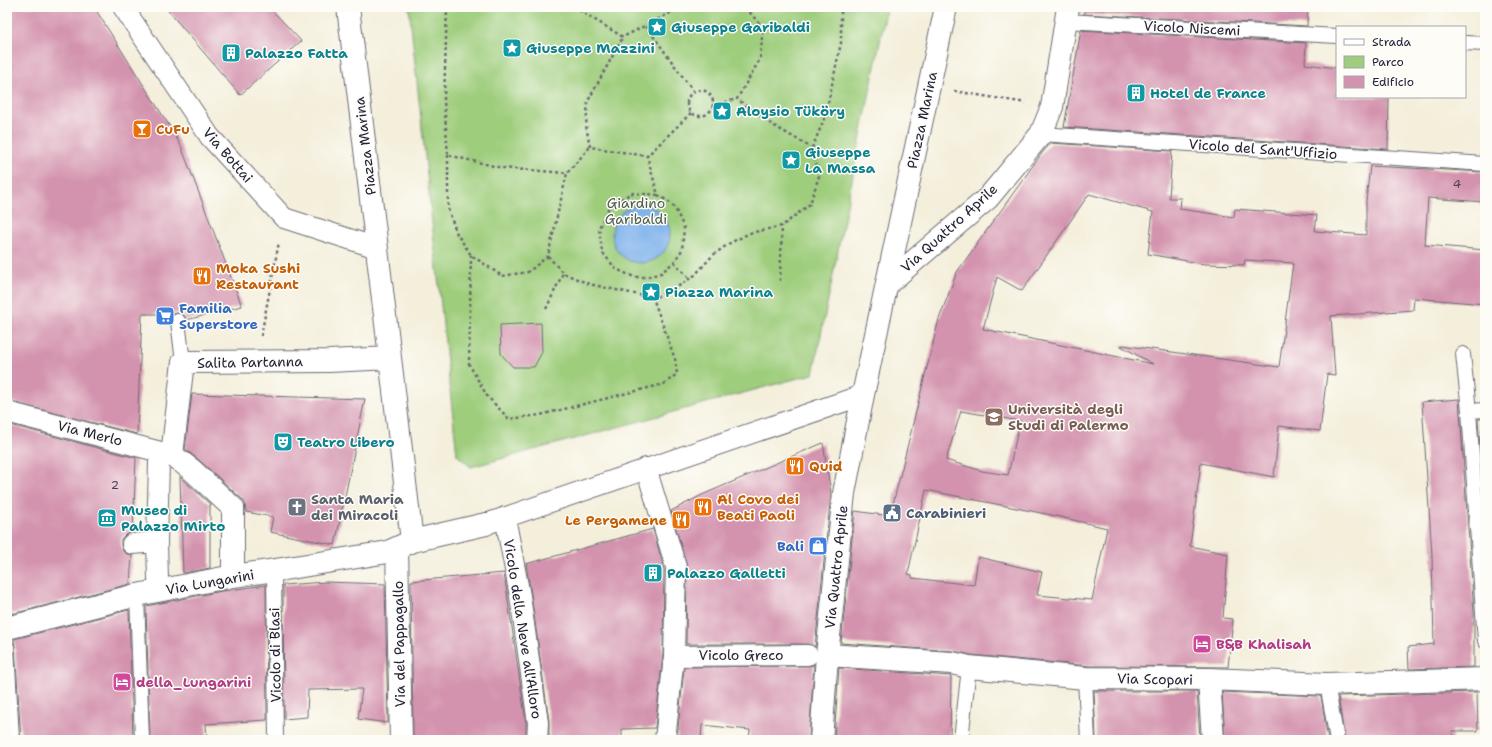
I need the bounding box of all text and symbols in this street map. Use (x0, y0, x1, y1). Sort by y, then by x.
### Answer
place icon: Giuseppe Garibaldi (646, 16, 668, 38)
street label: Vicolo Niscemi (1143, 16, 1241, 40)
place label: Giuseppe Garibaldi (671, 18, 810, 36)
legend (1336, 26, 1466, 98)
text: Strada (1372, 34, 1412, 50)
place icon: Giuseppe Mazzini (501, 37, 523, 59)
place label: Giuseppe Mazzini (526, 39, 655, 57)
building icon: Palazzo Fatta (220, 42, 242, 64)
place label: Palazzo Fatta (245, 44, 348, 62)
text: Parco (1372, 54, 1404, 70)
street label: Piazza Marina (903, 69, 941, 170)
text: Edificio (1372, 74, 1414, 90)
building icon: Hotel de France (1125, 82, 1147, 104)
place label: Hotel de France (1150, 84, 1266, 102)
street label: Piazza Marina (350, 95, 380, 196)
place icon: Aloysio Tüköry (711, 100, 733, 122)
place label: Aloysio Tüköry (736, 102, 845, 120)
bar icon: CuFu (131, 118, 153, 140)
place label: CuFu (156, 120, 190, 138)
street label: Via Bottai (199, 124, 257, 186)
street label: Vicolo del Sant'Uffizio (1188, 135, 1338, 163)
place label: Giuseppe La Massa (805, 143, 876, 177)
place icon: Giuseppe La Massa (780, 149, 802, 171)
house number: 4 (1453, 176, 1461, 192)
street label: Via Quattro Aprile (897, 180, 1001, 276)
park label: Giardino Garibaldi (605, 194, 667, 228)
place label: Moka Sushi Restaurant (216, 259, 300, 293)
restaurant icon: Moka Sushi Restaurant (191, 265, 213, 287)
place icon: Piazza Marina (640, 281, 662, 303)
place label: Piazza Marina (665, 283, 773, 301)
place label: Familia Superstore (179, 299, 258, 333)
supermarket icon: Familia Superstore (154, 305, 176, 327)
street label: Salita Partanna (197, 352, 303, 372)
place label: Università degli Studi di Palermo (1008, 400, 1129, 434)
school or university icon: Università degli Studi di Palermo (983, 406, 1005, 428)
street label: Via Merlo (56, 416, 124, 450)
theatre icon: Teatro Libero (272, 431, 294, 453)
place label: Teatro Libero (297, 433, 395, 451)
restaurant icon: Quid (784, 455, 806, 477)
place label: Quid (809, 457, 843, 475)
house number: 2 (111, 477, 119, 493)
place label: Santa Maria dei Miracoli (311, 490, 404, 524)
place label: Al Covo dei Beati Paoli (717, 490, 799, 524)
church icon: Santa Maria dei Miracoli (286, 496, 308, 518)
restaurant icon: Al Covo dei Beati Paoli (692, 496, 714, 518)
place label: Museo di Palazzo Mirto (121, 501, 225, 535)
public building icon: Carabinieri (881, 502, 903, 524)
street label: Via Quattro Aprile (821, 504, 851, 630)
place label: Carabinieri (906, 504, 986, 522)
museum icon: Museo di Palazzo Mirto (96, 507, 118, 529)
restaurant icon: Le Pergamene (670, 509, 692, 531)
place label: Le Pergamene (565, 511, 667, 529)
shop icon: Bali (807, 535, 829, 557)
place label: Bali (777, 537, 804, 555)
street label: Vicolo della Neve all'Alloro (500, 538, 546, 720)
building icon: Palazzo Galletti (642, 562, 664, 584)
place label: Palazzo Galletti (667, 564, 786, 582)
street label: Via Lungarini (164, 565, 256, 599)
street label: Via del Pappagallo (389, 581, 409, 707)
street label: Vicolo di Blasi (265, 607, 285, 703)
hotel icon: B&B Khalisah (1191, 633, 1213, 655)
place label: B&B Khalisah (1216, 635, 1311, 653)
street label: Vicolo Greco (698, 646, 784, 664)
street label: Via Scopari (1117, 669, 1193, 689)
hotel icon: della_Lungarini (111, 671, 133, 693)
place label: della_Lungarini (136, 673, 251, 691)

